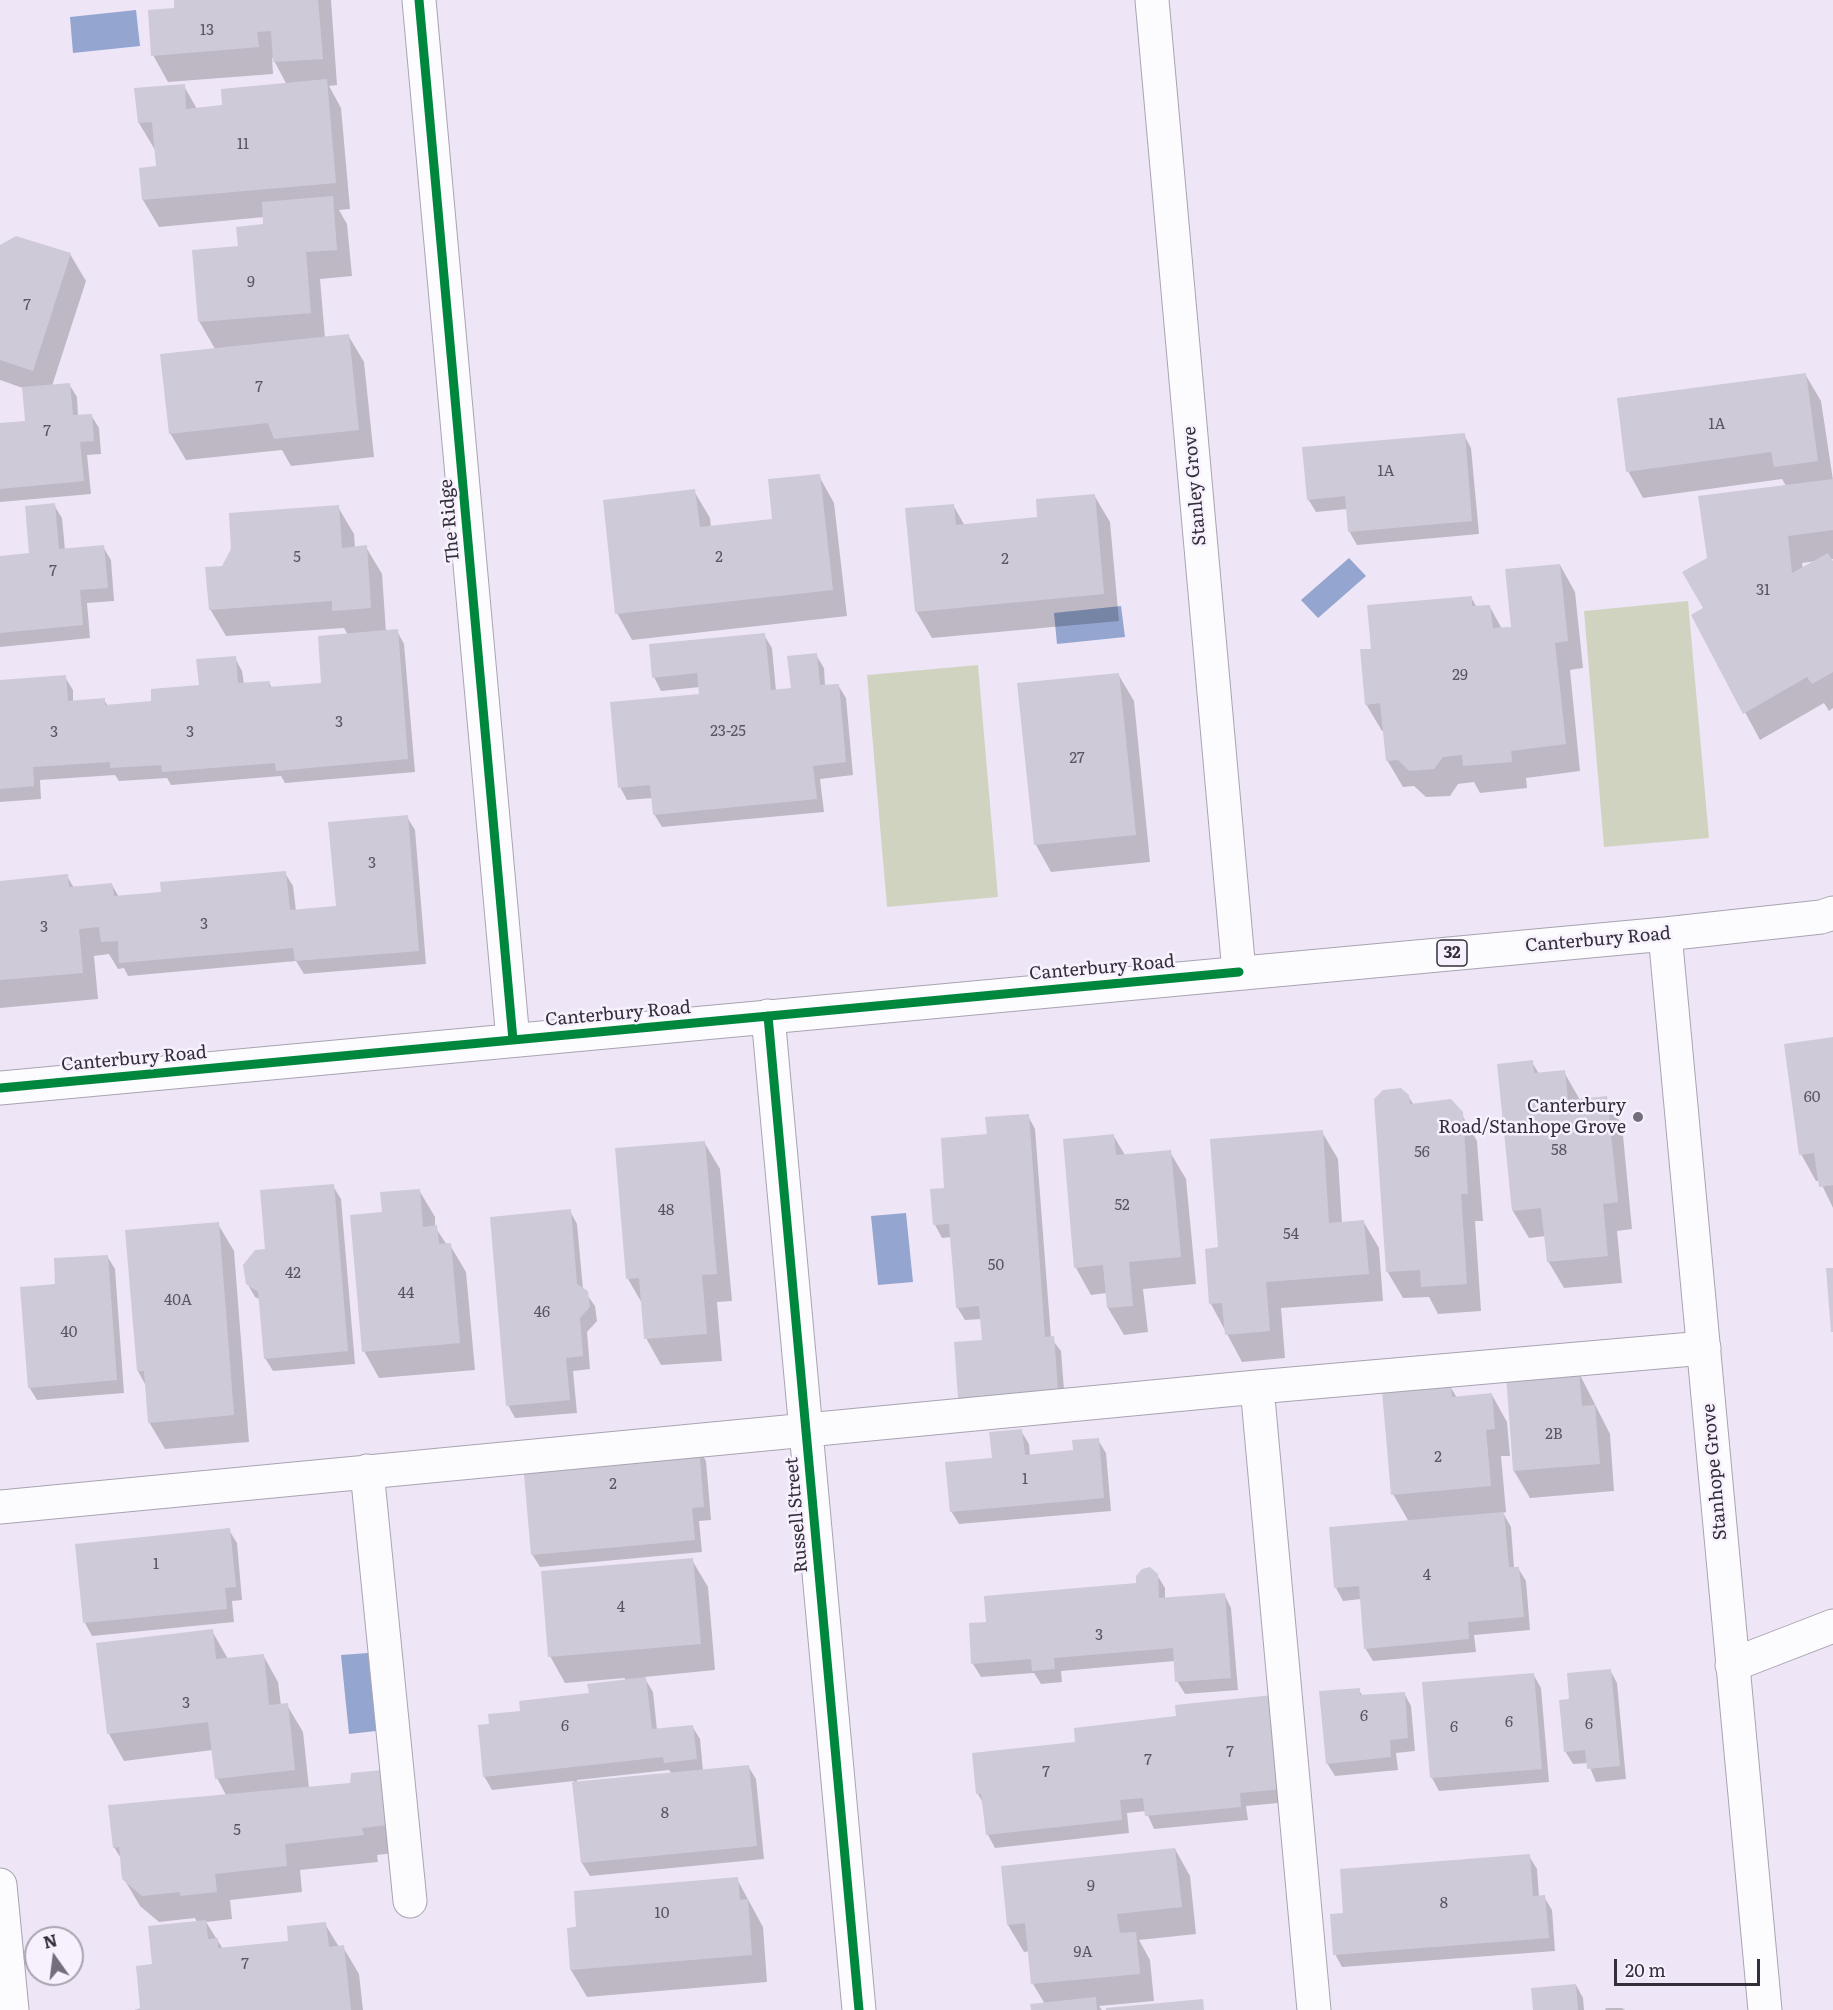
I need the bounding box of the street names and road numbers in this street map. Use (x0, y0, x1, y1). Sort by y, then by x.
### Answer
street label: Stanley Grove (1179, 425, 1211, 547)
street label: The Ridge (436, 478, 464, 564)
street label: Canterbury Road (1524, 923, 1672, 957)
road number: 32 (1437, 940, 1467, 966)
street label: Canterbury Road (1028, 951, 1176, 985)
street label: Canterbury Road (544, 997, 692, 1031)
street label: Canterbury Road (60, 1042, 208, 1076)
street label: Stanhope Grove (1698, 1403, 1732, 1541)
street label: Russell Street (781, 1456, 813, 1574)

